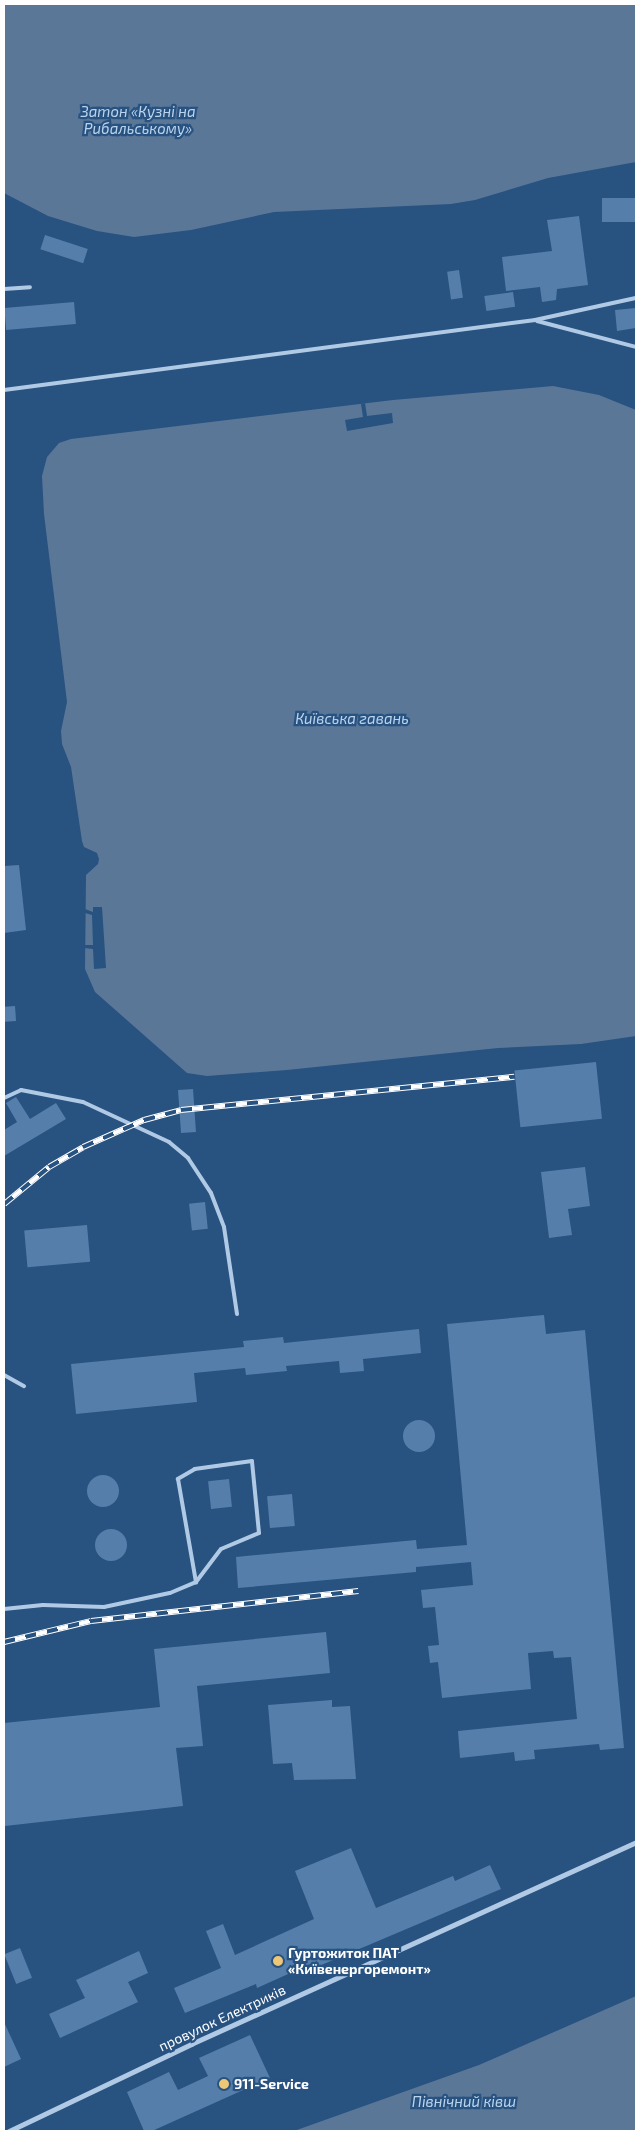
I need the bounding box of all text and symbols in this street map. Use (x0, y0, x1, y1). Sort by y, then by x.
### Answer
water label: Затон «Кузні на Рибальському» (80, 102, 196, 137)
water label: Київська гавань (295, 710, 409, 728)
place label: Гуртожиток ПАТ «Київенергоремонт» (288, 1945, 431, 1978)
marker: Гуртожиток ПАТ «Київенергоремонт» (272, 1955, 284, 1967)
street label: провулок Електриків (156, 1981, 288, 2055)
place label: 911-Service (234, 2076, 309, 2092)
marker: 911-Service (218, 2078, 230, 2090)
water label: Північний ківш (412, 2093, 516, 2111)

